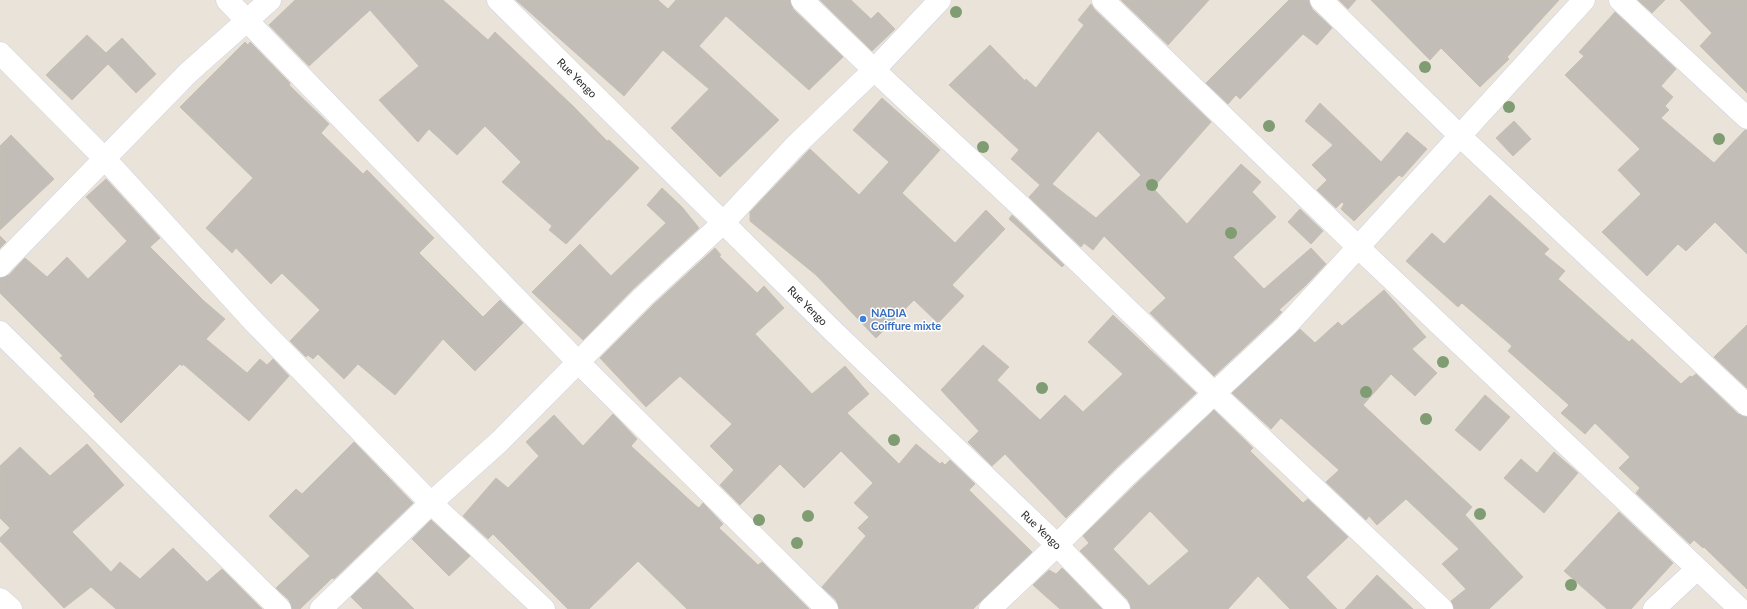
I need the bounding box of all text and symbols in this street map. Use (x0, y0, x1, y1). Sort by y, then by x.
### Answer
street label: Rue Yengo (555, 55, 600, 100)
street label: Rue Yengo (785, 283, 830, 328)
place label: NADIA Coiffure mixte (871, 306, 941, 332)
marker: NADIA Coiffure mixte (858, 314, 868, 324)
street label: Rue Yengo (1019, 507, 1064, 552)

